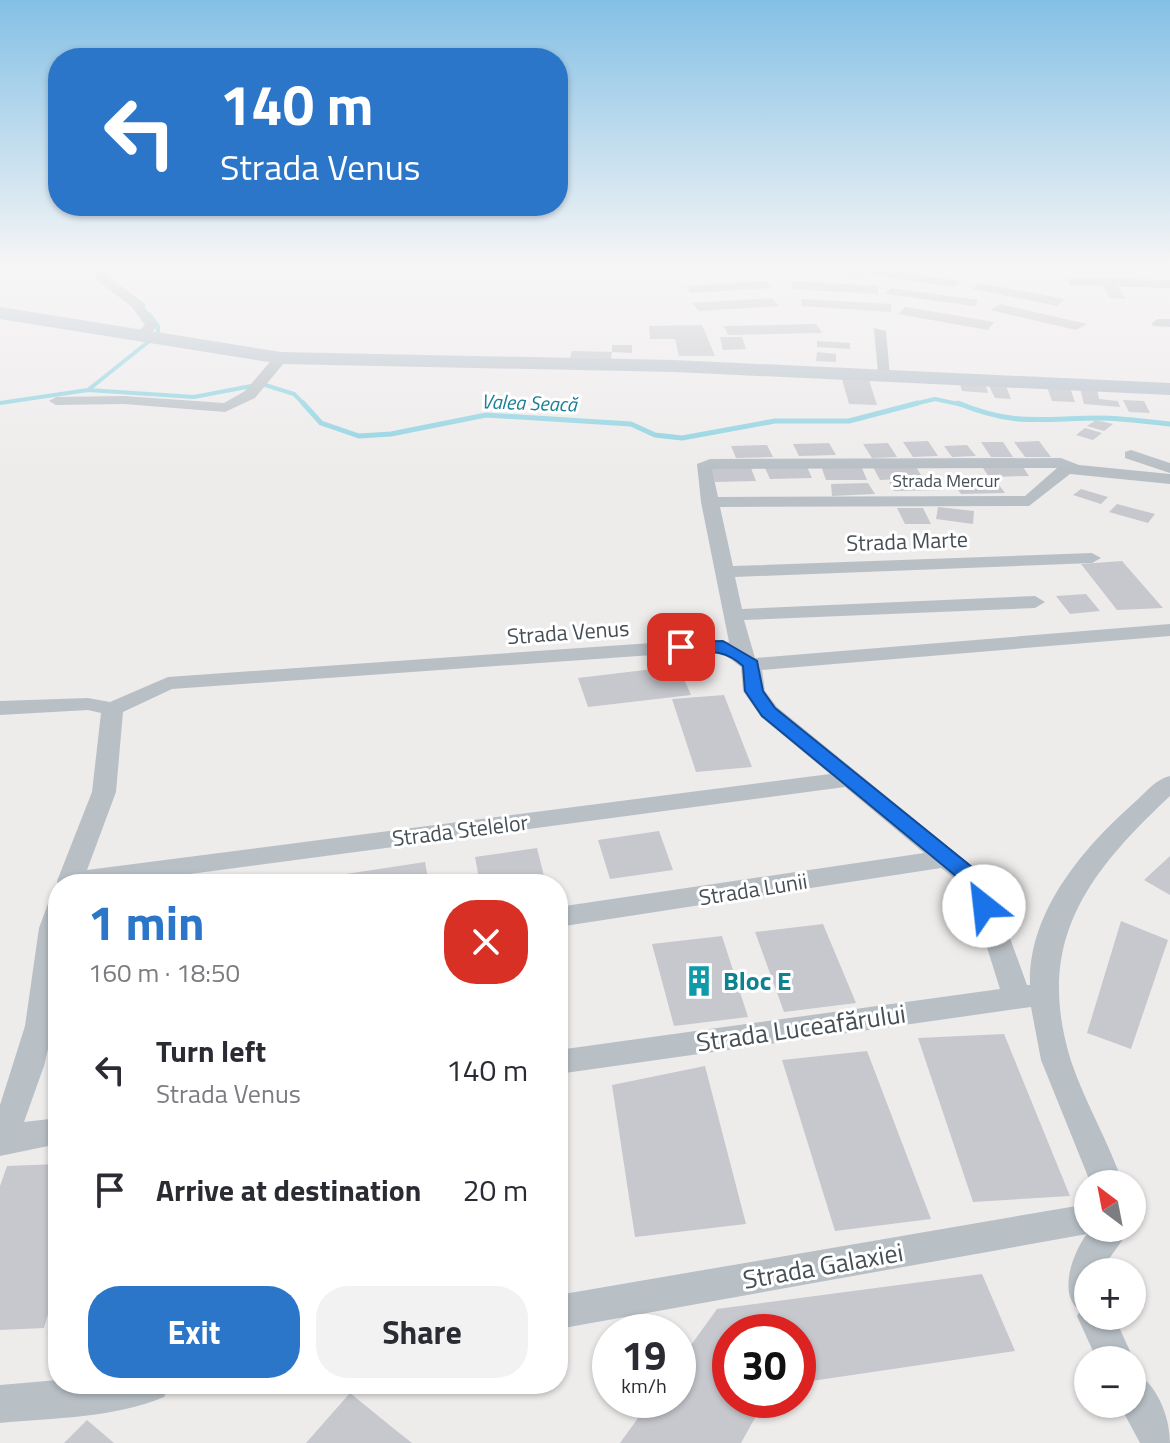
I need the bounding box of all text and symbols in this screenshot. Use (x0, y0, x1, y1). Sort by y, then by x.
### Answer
text: 140 m (220, 62, 373, 147)
icon: left (88, 80, 192, 184)
text: Strada Venus (220, 139, 420, 194)
water label: Valea Seacă (481, 385, 579, 420)
street label: Strada Mercur (892, 467, 1000, 494)
street label: Strada Marte (846, 522, 968, 560)
street label: Strada Venus (506, 611, 630, 653)
pin (647, 613, 715, 681)
icon: arrive (659, 625, 703, 669)
street label: Strada Stelelor (390, 805, 530, 855)
street label: Strada Lunii (696, 864, 810, 914)
position arrow (942, 864, 1026, 948)
text: 1 min (88, 886, 205, 959)
button: close (444, 900, 528, 984)
text: 160 m · 18:50 (88, 953, 240, 992)
place label: Bloc E (723, 961, 791, 1000)
building icon: Bloc E (682, 964, 716, 998)
street label: Strada Luceafărului (694, 994, 908, 1061)
text: Turn left (156, 1028, 266, 1074)
text: 140 m (446, 1047, 528, 1093)
icon: left (88, 1048, 132, 1092)
text: Strada Venus (156, 1074, 301, 1113)
text: Arrive at destination (156, 1167, 421, 1213)
text: 20 m (463, 1167, 528, 1213)
icon: arrive (88, 1168, 132, 1212)
north arrow (1074, 1170, 1146, 1242)
map controls (1074, 1170, 1146, 1418)
street label: Strada Galaxiei (740, 1232, 906, 1299)
button: + (1074, 1258, 1146, 1330)
button: Exit (88, 1286, 300, 1378)
button: Share (316, 1286, 528, 1378)
speed limit sign: 30 (712, 1314, 816, 1418)
text: 19 (622, 1325, 666, 1386)
button: − (1074, 1346, 1146, 1418)
text: km/h (621, 1370, 667, 1401)

